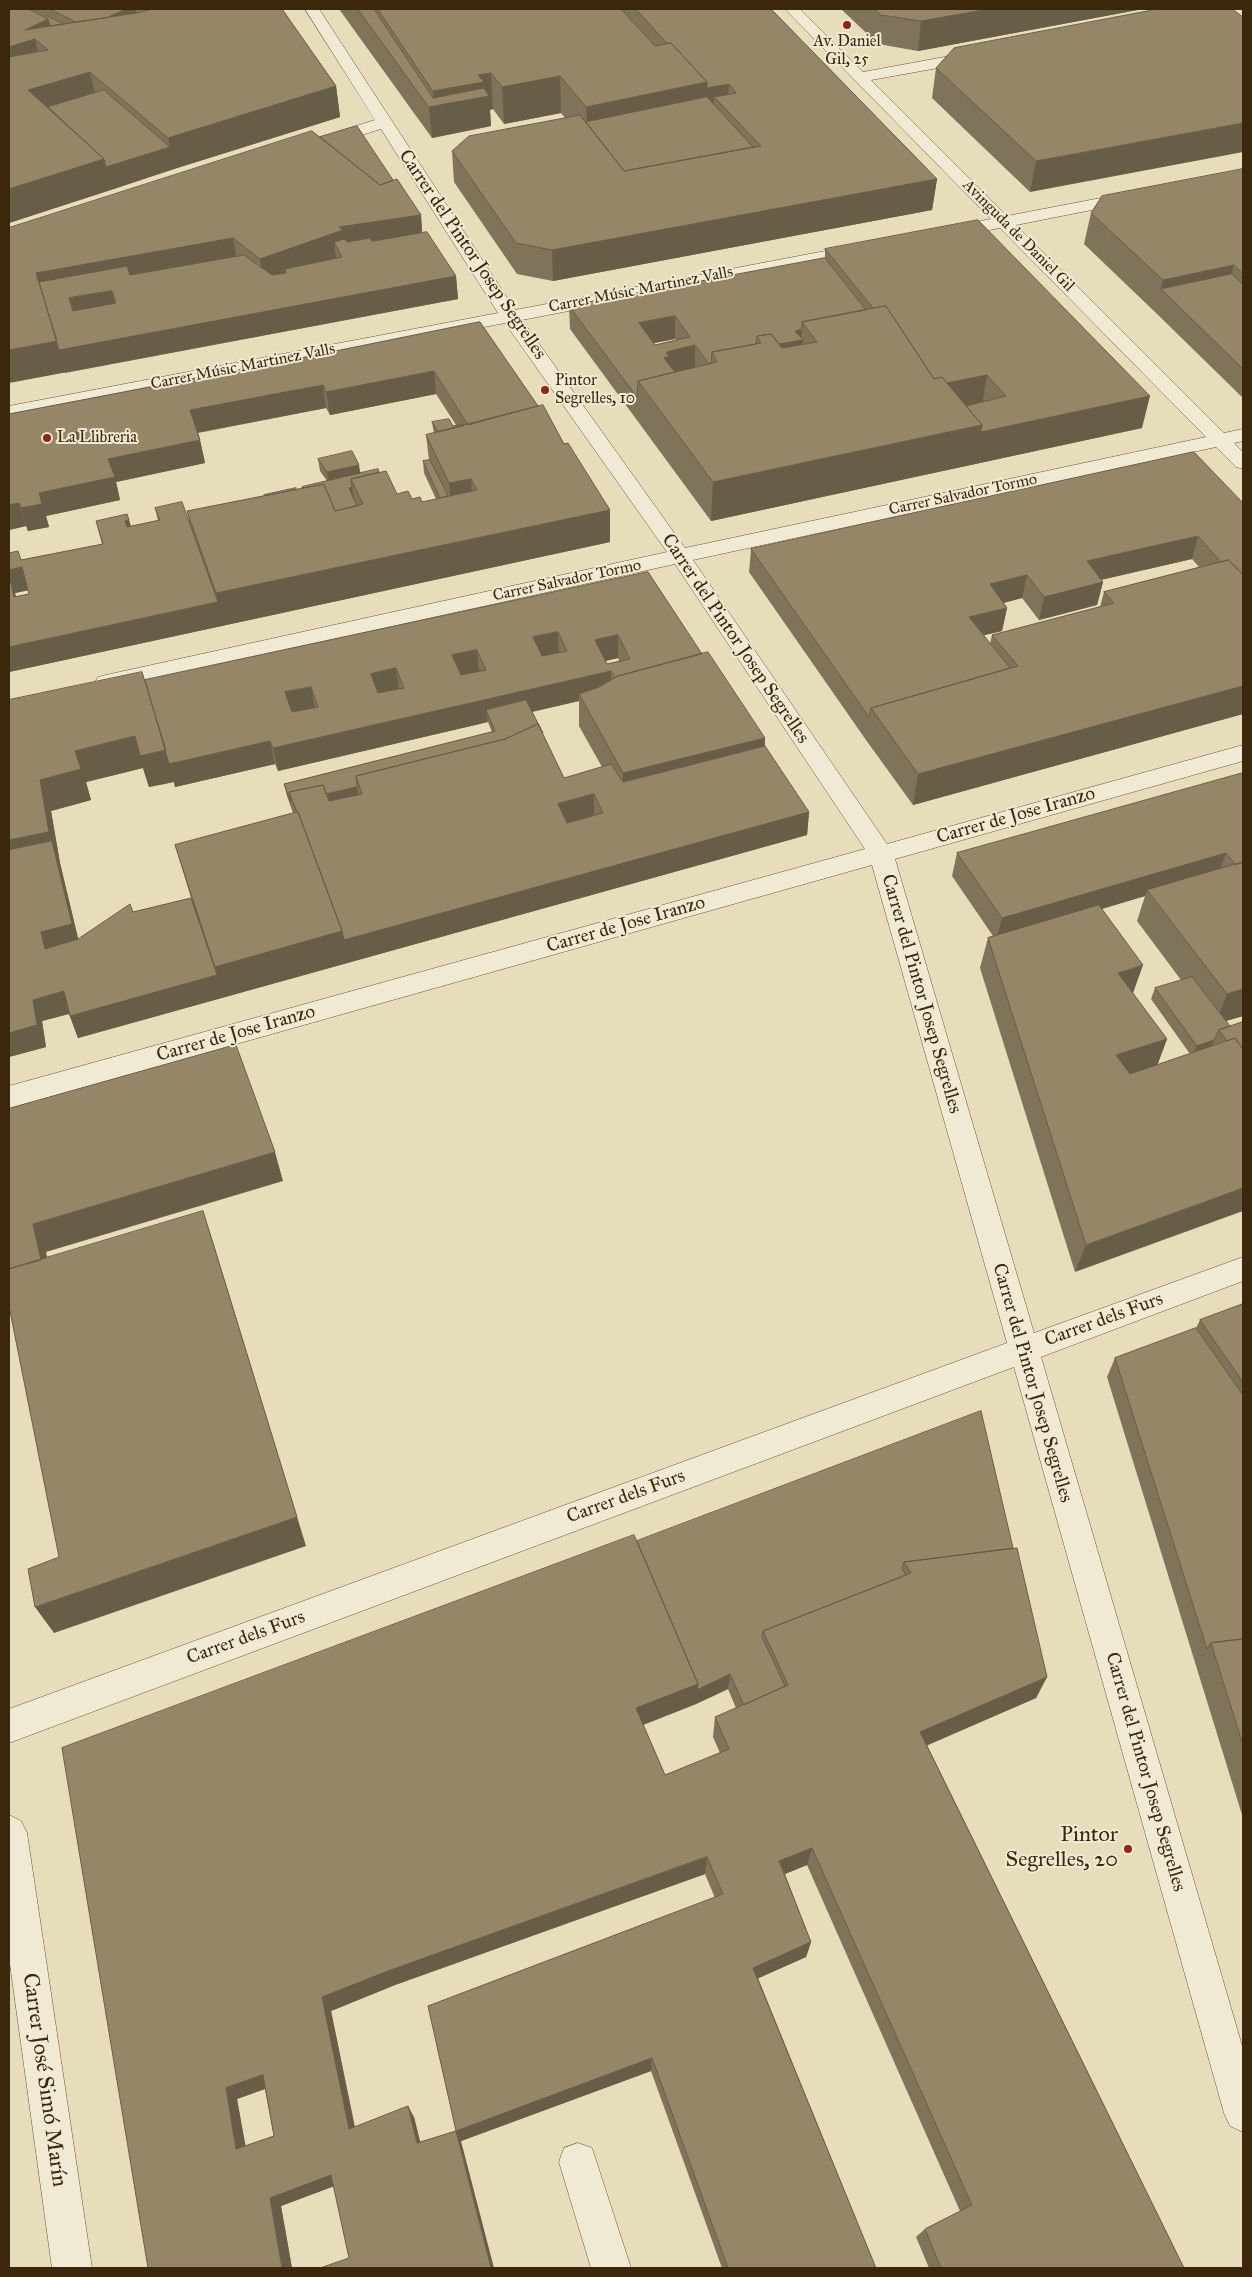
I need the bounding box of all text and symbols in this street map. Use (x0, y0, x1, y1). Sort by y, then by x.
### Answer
marker: Av. Daniel Gil, 25 (841, 19, 853, 31)
place label: Av. Daniel Gil, 25 (813, 32, 881, 70)
street label: Carrer del Pintor Josep Segrelles (393, 146, 551, 364)
street label: Avinguda de Daniel Gil (958, 176, 1078, 296)
street label: Carrer Músic Martinez Valls (547, 263, 735, 317)
street label: Carrer Músic Martinez Valls (149, 340, 337, 394)
place label: Pintor Segrelles, 10 (555, 371, 635, 409)
marker: Pintor Segrelles, 10 (539, 384, 551, 396)
place label: La Llibreria (57, 428, 137, 448)
marker: La Llibreria (41, 432, 53, 444)
street label: Carrer Salvador Tormo (887, 470, 1039, 520)
street label: Carrer del Pintor Josep Segrelles (656, 530, 814, 748)
street label: Carrer Salvador Tormo (491, 556, 643, 606)
street label: Carrer de Jose Iranzo (934, 782, 1098, 850)
street label: Carrer del Pintor Josep Segrelles (876, 872, 966, 1116)
street label: Carrer de Jose Iranzo (544, 891, 708, 959)
street label: Carrer de Jose Iranzo (154, 1000, 318, 1068)
street label: Carrer del Pintor Josep Segrelles (987, 1261, 1077, 1505)
street label: Carrer dels Furs (1042, 1288, 1166, 1352)
street label: Carrer dels Furs (564, 1465, 688, 1529)
street label: Carrer dels Furs (184, 1606, 308, 1670)
street label: Carrer del Pintor Josep Segrelles (1100, 1650, 1190, 1894)
place label: Pintor Segrelles, 20 (1006, 1823, 1118, 1874)
marker: Pintor Segrelles, 20 (1122, 1843, 1134, 1855)
street label: Carrer José Simó Marín (16, 1971, 72, 2189)

